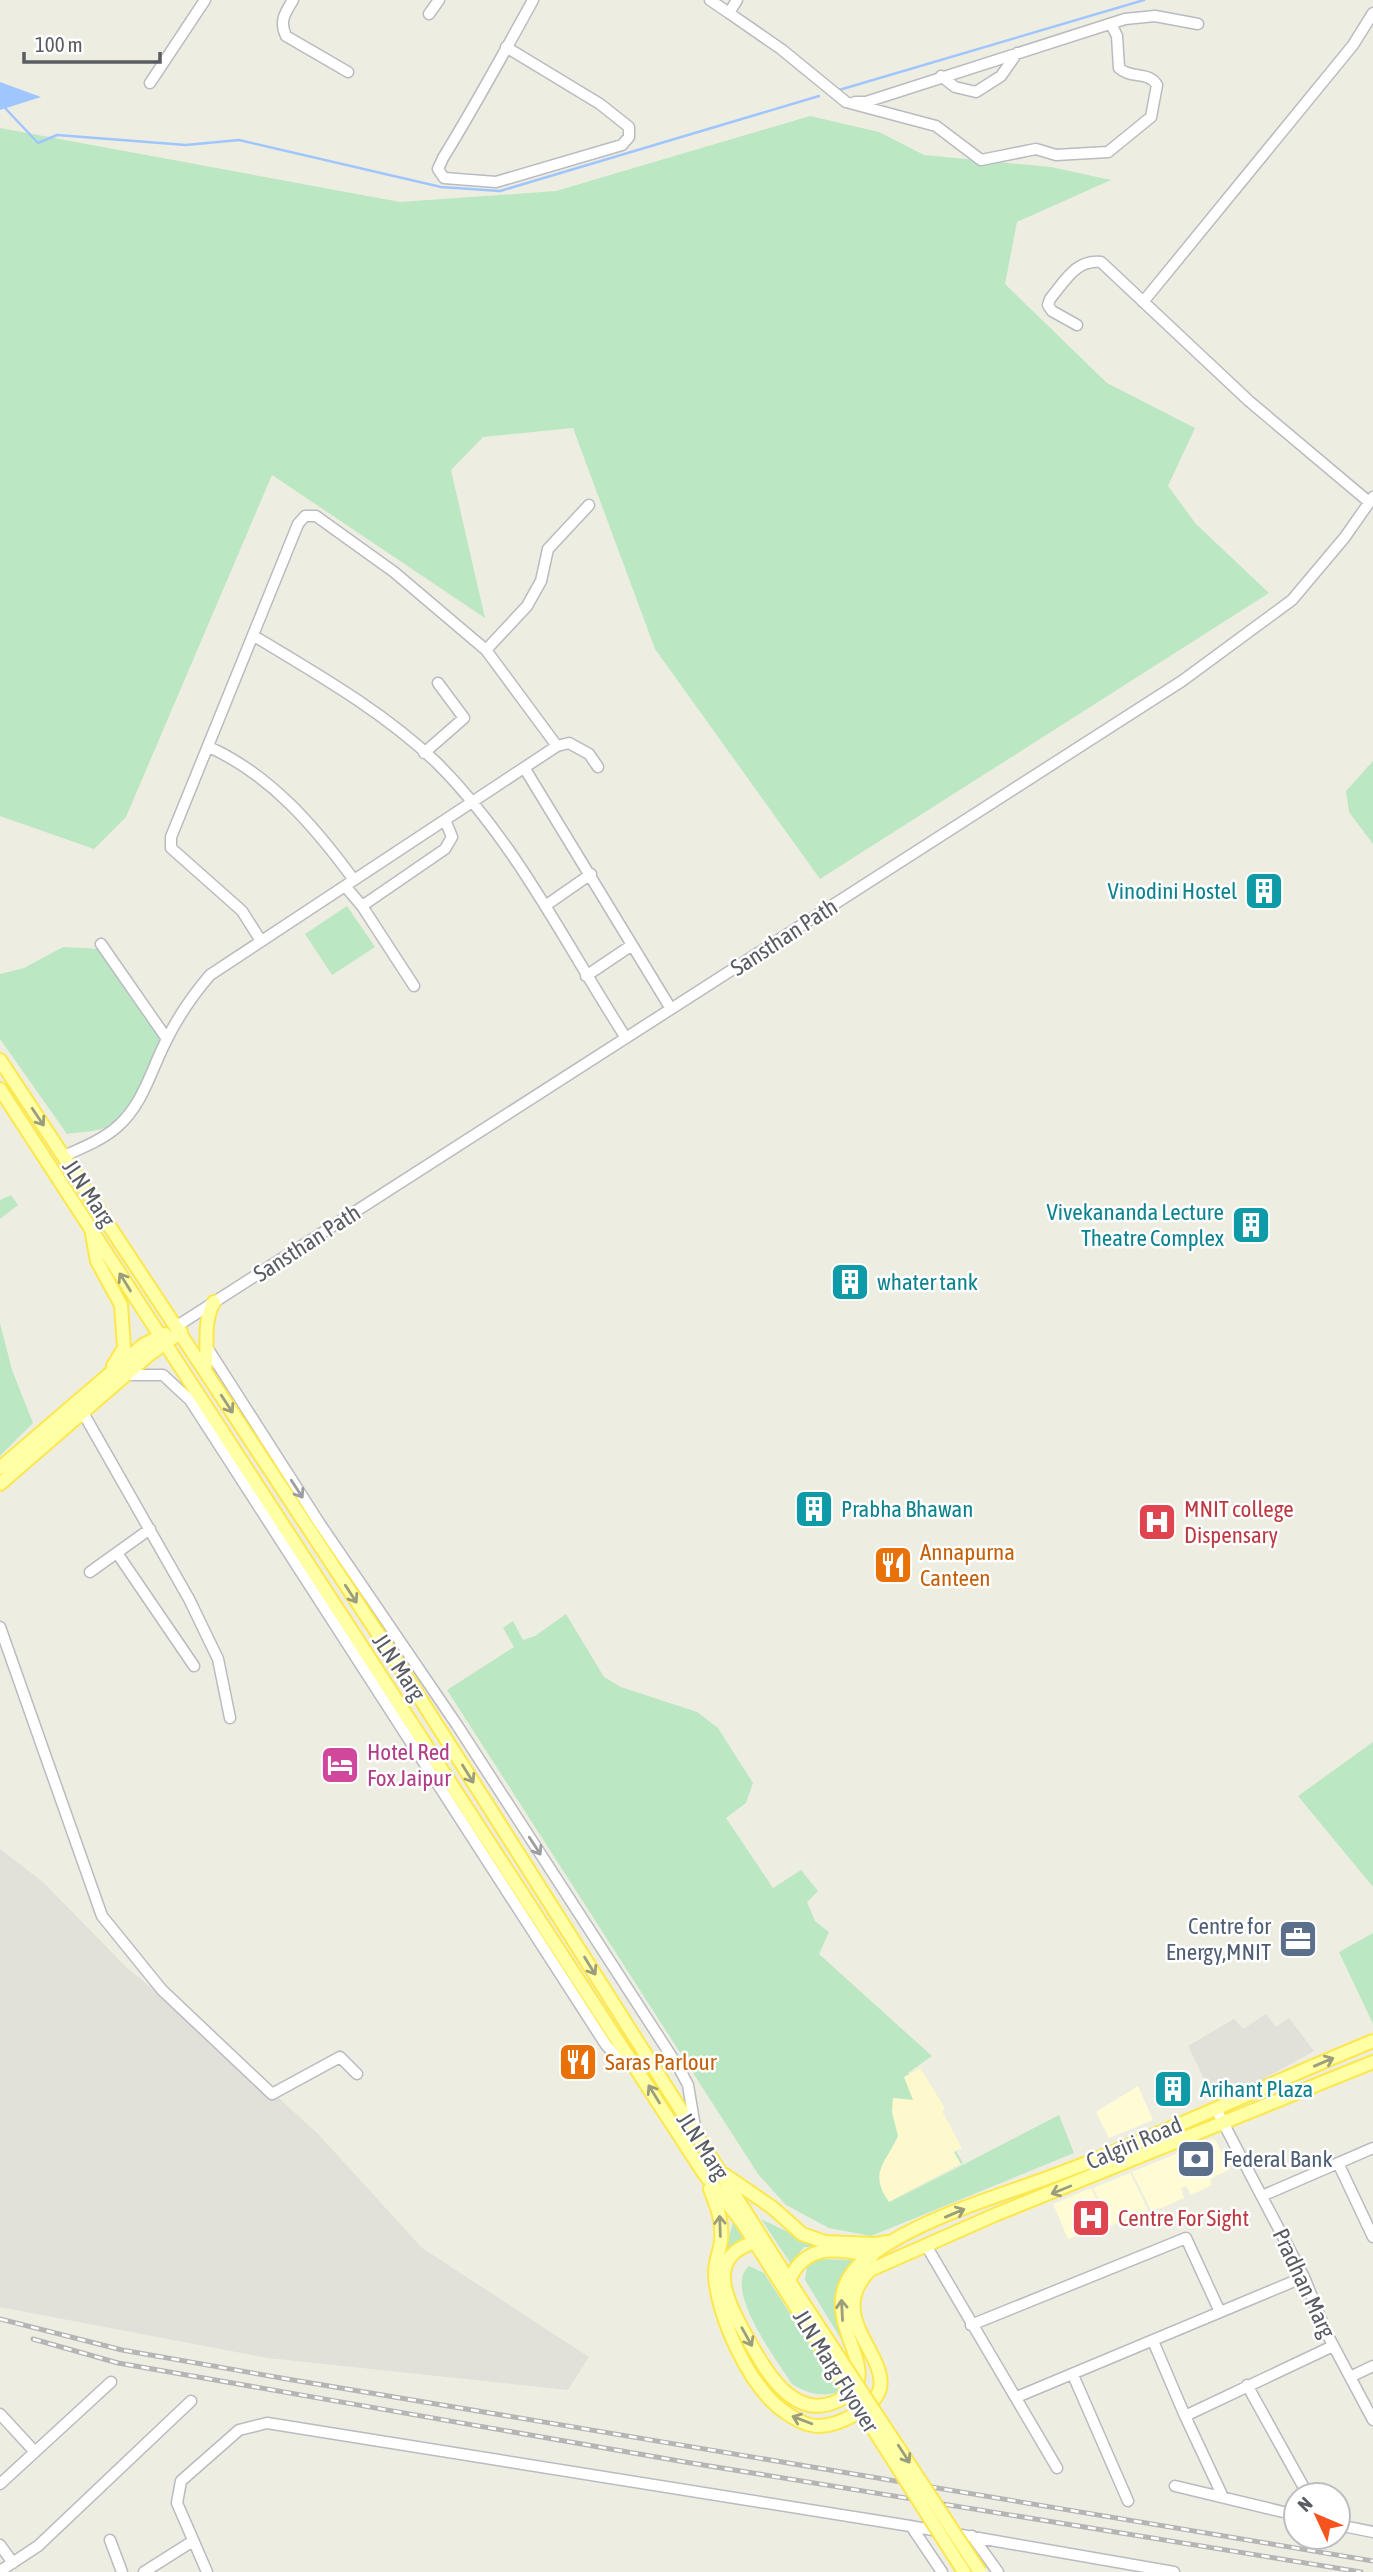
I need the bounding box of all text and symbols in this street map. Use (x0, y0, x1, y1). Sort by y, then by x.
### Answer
scale bar (24, 21, 161, 65)
text: 100 m (35, 32, 83, 56)
building icon: Vinodini Hostel (1243, 870, 1285, 912)
place label: Vinodini Hostel (1107, 878, 1237, 904)
street label: Sansthan Path (726, 893, 842, 981)
one-way arrow (31, 1107, 45, 1126)
street label: JLN Marg (57, 1155, 121, 1231)
street label: Sansthan Path (249, 1199, 365, 1287)
place label: Vivekananda Lecture Theatre Complex (1046, 1199, 1224, 1251)
building icon: Vivekananda Lecture Theatre Complex (1230, 1204, 1272, 1246)
building icon: whater tank (829, 1261, 871, 1303)
place label: whater tank (877, 1269, 978, 1295)
one-way arrow (118, 1273, 132, 1293)
one-way arrow (221, 1393, 235, 1413)
one-way arrow (290, 1479, 305, 1498)
building icon: Prabha Bhawan (793, 1488, 835, 1530)
place label: Prabha Bhawan (841, 1496, 973, 1522)
place label: MNIT college Dispensary (1184, 1496, 1294, 1548)
hospital icon: MNIT college Dispensary (1136, 1501, 1178, 1543)
place label: Annapurna Canteen (920, 1539, 1015, 1591)
restaurant icon: Annapurna Canteen (872, 1544, 914, 1586)
one-way arrow (345, 1584, 359, 1604)
street label: JLN Marg (367, 1629, 431, 1705)
place label: Hotel Red Fox Jaipur (367, 1739, 452, 1791)
hotel icon: Hotel Red Fox Jaipur (319, 1744, 361, 1786)
one-way arrow (461, 1764, 476, 1783)
one-way arrow (528, 1836, 543, 1855)
place label: Centre for Energy,MNIT (1166, 1913, 1272, 1965)
office icon: Centre for Energy,MNIT (1277, 1918, 1319, 1960)
one-way arrow (583, 1956, 598, 1975)
restaurant icon: Saras Parlour (557, 2041, 599, 2083)
place label: Saras Parlour (605, 2049, 718, 2075)
one-way arrow (1313, 2055, 1334, 2068)
building icon: Arihant Plaza (1152, 2068, 1194, 2110)
place label: Arihant Plaza (1200, 2076, 1313, 2102)
one-way arrow (646, 2085, 661, 2104)
street label: JLN Marg (672, 2107, 734, 2185)
street label: Calgiri Road (1082, 2111, 1186, 2175)
bank icon: Federal Bank (1175, 2138, 1217, 2180)
place label: Federal Bank (1223, 2146, 1333, 2172)
one-way arrow (1050, 2184, 1072, 2197)
hospital icon: Centre For Sight (1070, 2197, 1112, 2239)
place label: Centre For Sight (1118, 2205, 1249, 2231)
one-way arrow (944, 2206, 965, 2219)
one-way arrow (714, 2214, 727, 2237)
street label: Pradhan Marg (1267, 2224, 1341, 2342)
one-way arrow (835, 2298, 848, 2321)
street label: JLN Marg Flyover (788, 2305, 885, 2438)
one-way arrow (741, 2327, 755, 2347)
one-way arrow (792, 2413, 813, 2426)
one-way arrow (896, 2444, 911, 2463)
north arrow (1282, 2481, 1352, 2551)
text: N (1293, 2493, 1317, 2516)

